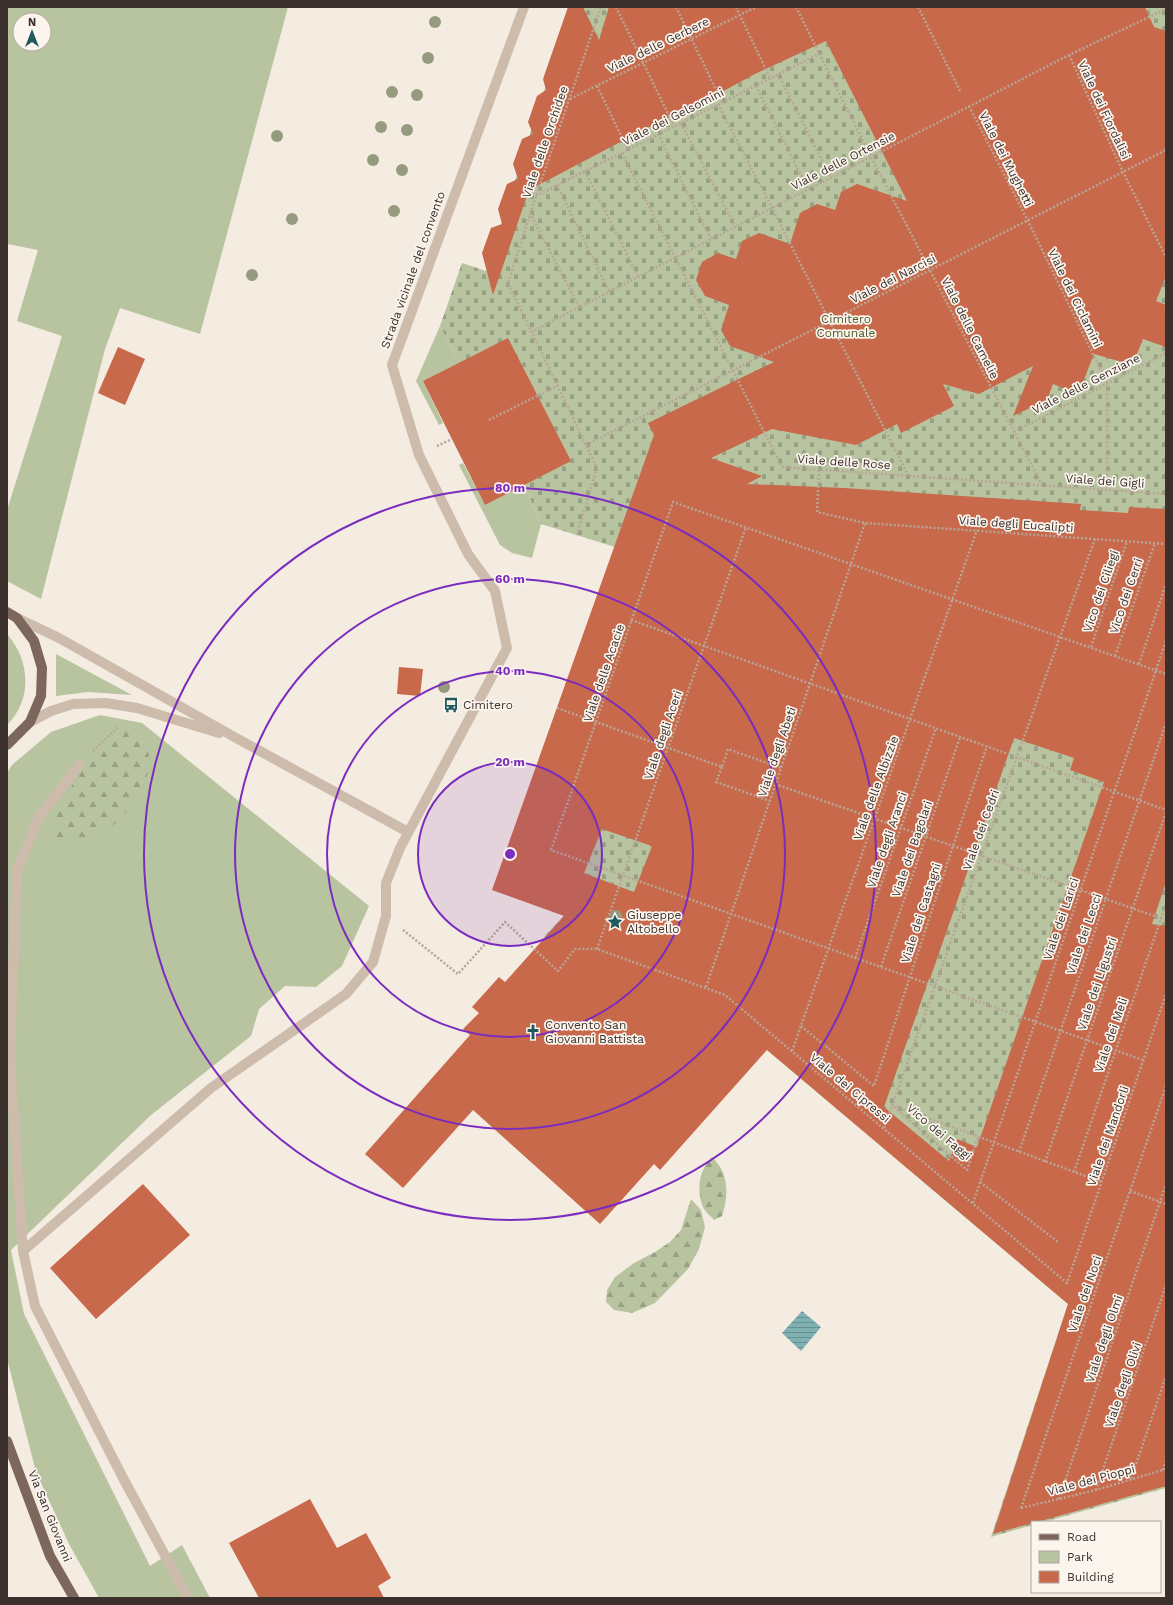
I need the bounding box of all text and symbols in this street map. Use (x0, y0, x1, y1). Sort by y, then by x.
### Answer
north arrow (12, 12, 52, 52)
street label: Viale delle Gerbere (605, 14, 711, 76)
text: N (28, 16, 36, 29)
street label: Viale dei Fiordalisi (1075, 58, 1133, 162)
street label: Viale delle Orchidee (519, 84, 571, 200)
street label: Viale dei Gelsomini (620, 85, 726, 149)
street label: Viale dei Mughetti (976, 109, 1036, 209)
street label: Viale delle Ortensie (789, 129, 897, 193)
street label: Strada vicinale del convento (378, 190, 448, 350)
street label: Viale dei Ciclamini (1045, 246, 1105, 350)
street label: Viale dei Narcisi (848, 251, 938, 307)
street label: Viale delle Camelie (938, 275, 1002, 381)
park label: Cimitero Comunale (816, 312, 876, 340)
street label: Viale delle Genziane (1030, 351, 1142, 417)
street label: Viale delle Rose (797, 452, 891, 472)
street label: Viale dei Gigli (1065, 471, 1145, 491)
text: 80 m (495, 481, 525, 495)
street label: Viale degli Eucalipti (958, 513, 1074, 535)
street label: Vico dei Ciliegi (1080, 548, 1122, 634)
street label: Vico dei Cerri (1107, 556, 1145, 636)
text: 60 m (495, 572, 525, 586)
street label: Viale delle Acacie (581, 622, 627, 724)
text: 40 m (495, 664, 525, 678)
street label: Viale degli Aceri (641, 689, 685, 781)
bus stop icon: Cimitero (442, 696, 460, 714)
place label: Cimitero (463, 698, 513, 712)
street label: Viale degli Abeti (755, 705, 799, 799)
street label: Viale delle Albizzie (851, 734, 901, 842)
text: 20 m (495, 755, 525, 769)
street label: Viale dei Cedri (960, 788, 1002, 872)
street label: Viale degli Aranci (864, 790, 910, 890)
street label: Viale dei Bagolari (889, 799, 935, 899)
centre of rings (503, 847, 517, 861)
street label: Viale dei Castagni (898, 861, 944, 965)
street label: Viale dei Larici (1040, 876, 1082, 962)
street label: Viale dei Lecci (1064, 892, 1104, 976)
place label: Giuseppe Altobello (627, 908, 682, 936)
place icon: Giuseppe Altobello (606, 913, 624, 931)
street label: Viale dei Ligustri (1074, 935, 1120, 1033)
street label: Viale dei Meli (1092, 996, 1130, 1074)
place label: Convento San Giovanni Battista (545, 1018, 644, 1046)
church icon: Convento San Giovanni Battista (524, 1023, 542, 1041)
street label: Viale dei Cipressi (807, 1050, 893, 1126)
street label: Viale dei Mandorli (1084, 1084, 1132, 1188)
street label: Vico dei Faggi (904, 1101, 974, 1163)
street label: Viale dei Noci (1065, 1254, 1105, 1334)
street label: Viale degli Olmi (1082, 1293, 1126, 1385)
street label: Viale degli Olivi (1102, 1340, 1144, 1430)
street label: Viale dei Pioppi (1046, 1462, 1136, 1498)
street label: Via San Giovanni (25, 1468, 75, 1564)
legend (1031, 1521, 1161, 1593)
text: Road (1067, 1530, 1096, 1544)
text: Park (1067, 1550, 1093, 1564)
text: Building (1067, 1570, 1114, 1584)

